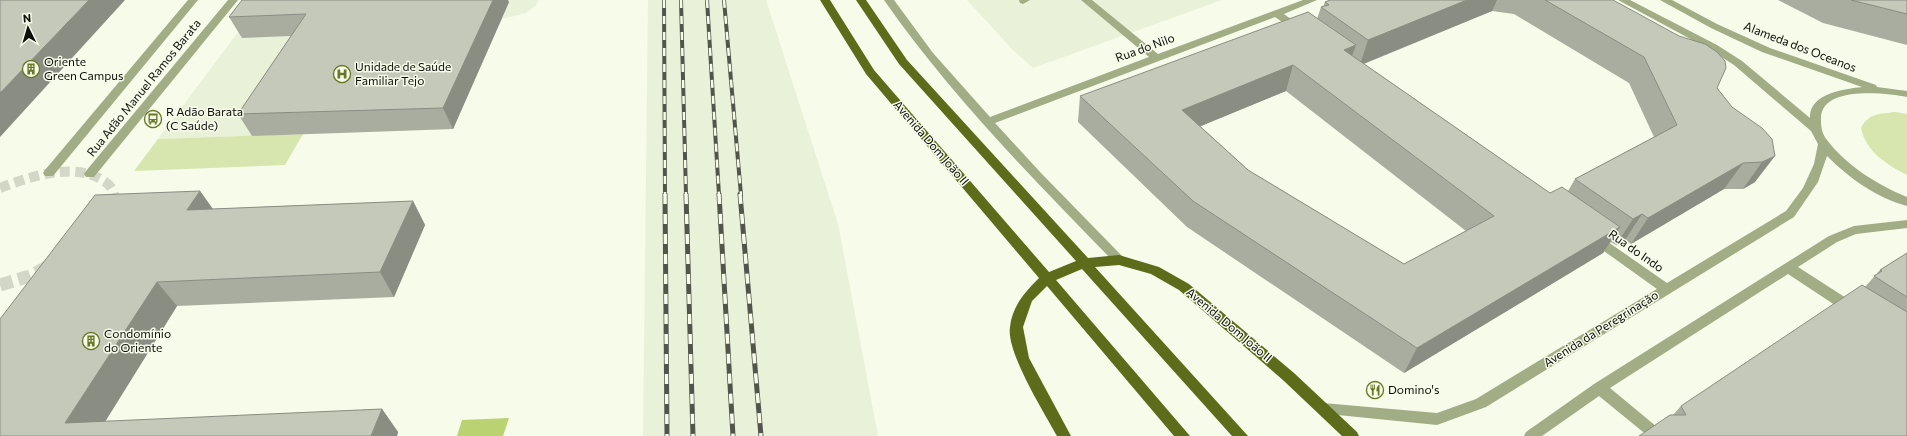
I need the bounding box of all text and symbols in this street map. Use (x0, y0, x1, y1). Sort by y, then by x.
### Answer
north arrow (8, 8, 48, 48)
text: N (22, 11, 32, 24)
street label: Rua Adão Manuel Ramos Barata (83, 16, 203, 159)
street label: Alameda dos Oceanos (1742, 18, 1859, 74)
street label: Rua do Nilo (1113, 30, 1176, 64)
place label: Oriente Green Campus (44, 54, 123, 82)
building icon: Oriente Green Campus (21, 59, 41, 79)
place label: Unidade de Saúde Familiar Tejo (355, 59, 451, 87)
hospital icon: Unidade de Saúde Familiar Tejo (332, 64, 352, 84)
street label: Avenida Dom João II (890, 97, 972, 188)
place label: R Adão Barata (C Saúde) (166, 104, 243, 132)
bus stop icon: R Adão Barata (C Saúde) (143, 109, 163, 129)
street label: Rua do Indo (1606, 226, 1667, 274)
street label: Avenida Dom João II (1183, 284, 1275, 365)
street label: Avenida da Peregrinação (1541, 287, 1660, 369)
place label: Condomínio do Oriente (104, 326, 171, 354)
building icon: Condomínio do Oriente (81, 331, 101, 351)
restaurant icon: Domino's (1365, 380, 1385, 400)
place label: Domino's (1388, 382, 1440, 396)

